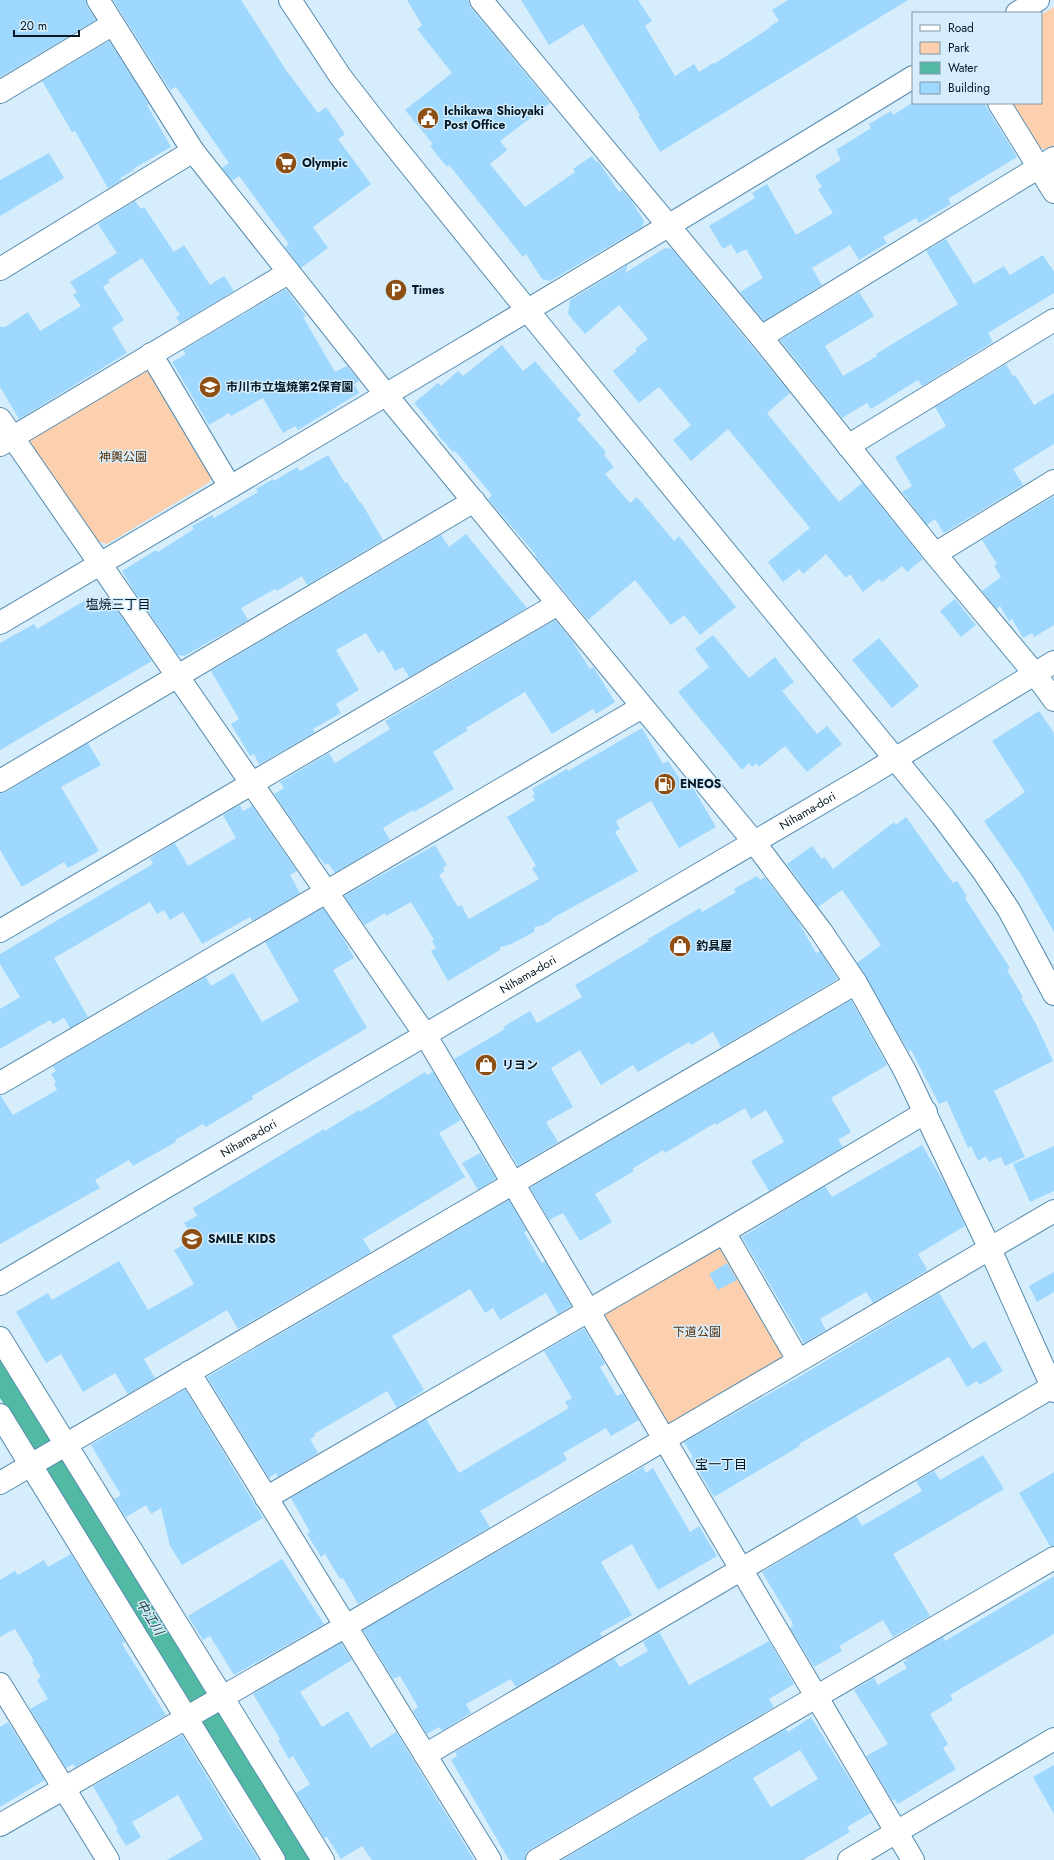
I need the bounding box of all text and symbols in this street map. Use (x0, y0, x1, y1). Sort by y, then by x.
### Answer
scale bar (14, 12, 79, 38)
legend (912, 12, 1042, 104)
text: 20 m (20, 17, 47, 35)
text: Road (948, 19, 974, 37)
text: Park (948, 39, 970, 57)
text: Water (948, 59, 979, 77)
text: Building (948, 79, 990, 97)
place label: Ichikawa Shioyaki Post Office (444, 102, 544, 134)
public building icon: Ichikawa Shioyaki Post Office (415, 105, 441, 131)
supermarket icon: Olympic (273, 150, 299, 176)
place label: Olympic (302, 154, 348, 172)
parking icon: Times (383, 277, 409, 303)
place label: Times (412, 281, 445, 299)
school or university icon: 市川市立塩焼第2保育園 (197, 374, 223, 400)
place label: 市川市立塩焼第2保育園 (226, 378, 354, 396)
park label: 神輿公園 (99, 448, 147, 466)
district label: 塩焼三丁目 (85, 595, 151, 614)
fuel station icon: ENEOS (652, 771, 678, 797)
place label: ENEOS (680, 775, 722, 793)
street label: Nihama-dori (776, 787, 839, 834)
shop icon: 釣具屋 (667, 933, 693, 959)
place label: 釣具屋 (696, 937, 732, 955)
street label: Nihama-dori (496, 951, 560, 998)
shop icon: リヨン (473, 1052, 499, 1078)
place label: リヨン (502, 1056, 538, 1074)
street label: Nihama-dori (217, 1115, 280, 1162)
school or university icon: SMILE KIDS (179, 1226, 205, 1252)
place label: SMILE KIDS (208, 1230, 276, 1248)
park label: 下道公園 (673, 1323, 721, 1341)
district label: 宝一丁目 (695, 1455, 747, 1474)
water label: 中江川 (132, 1595, 169, 1640)

